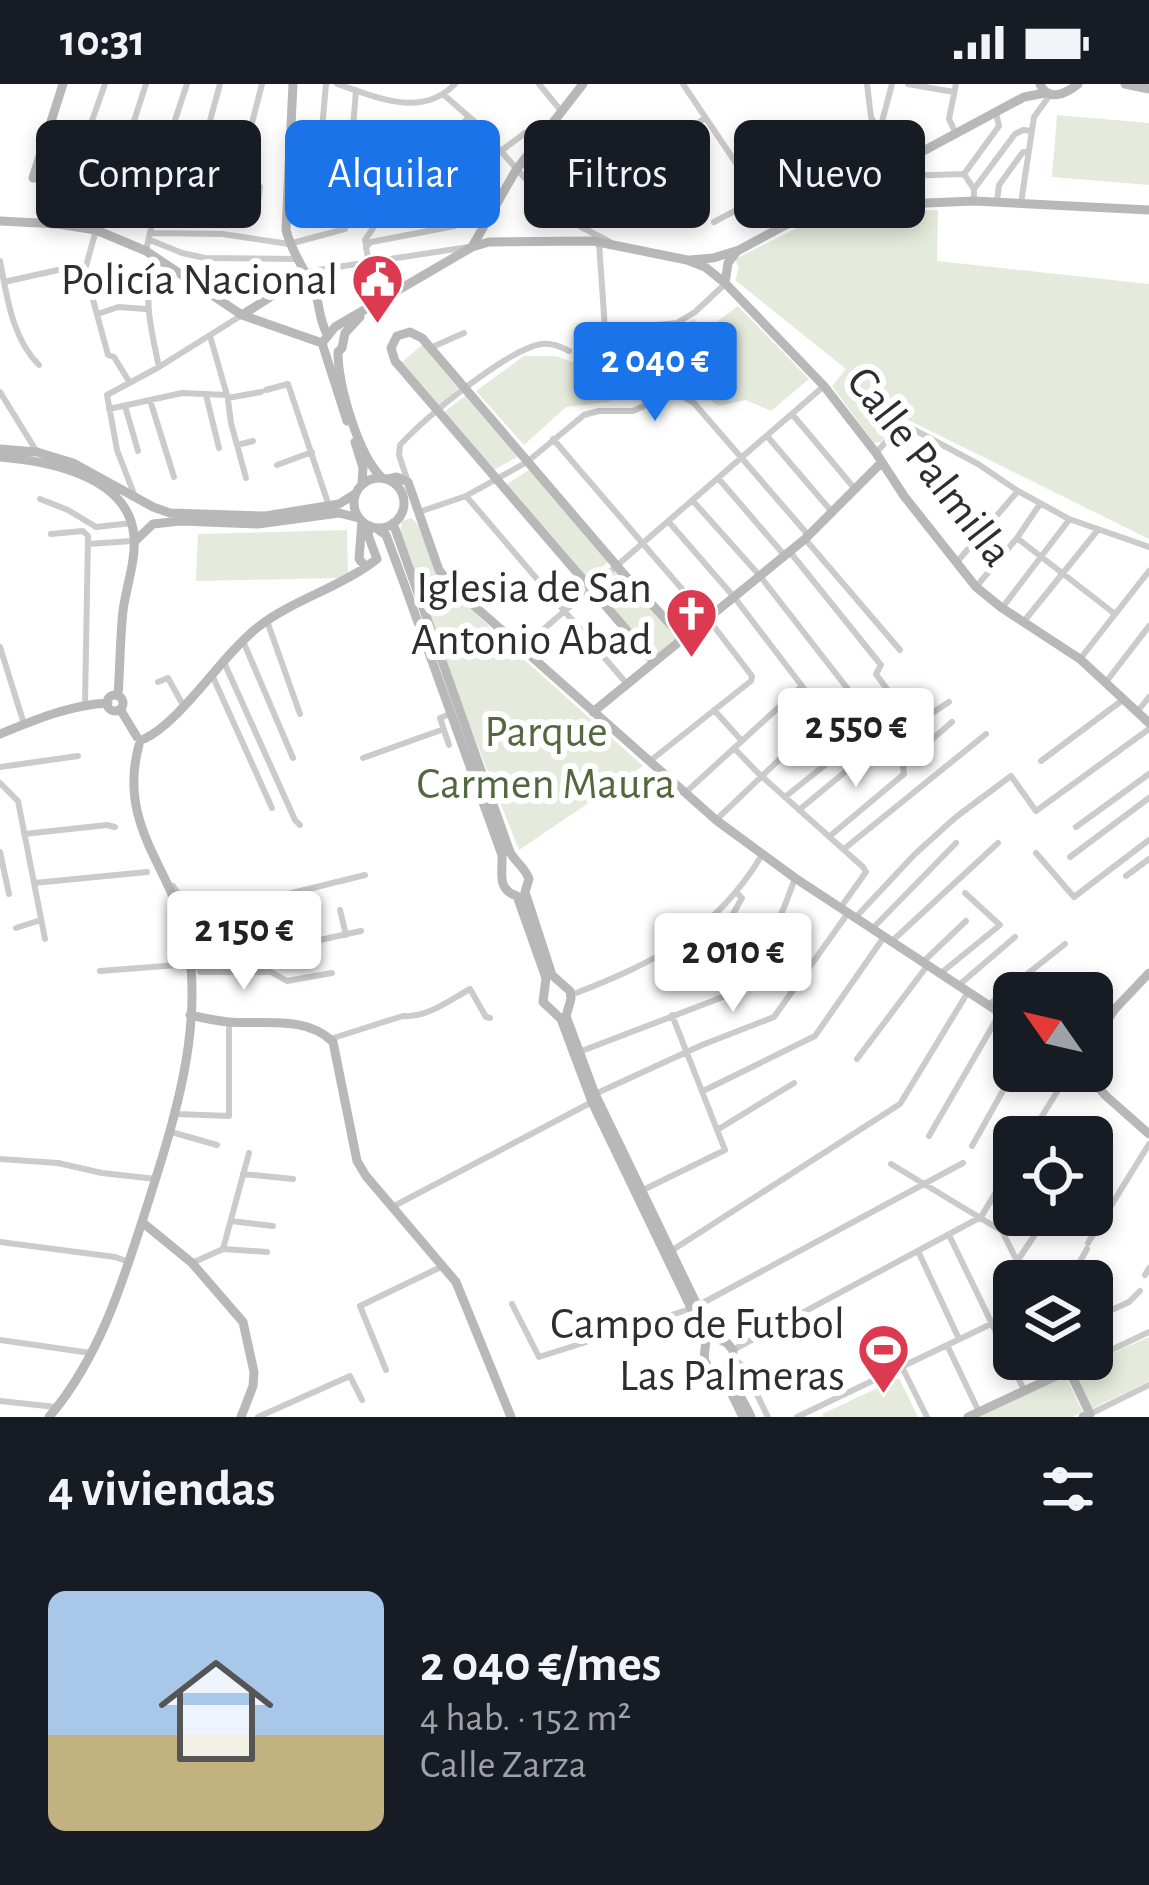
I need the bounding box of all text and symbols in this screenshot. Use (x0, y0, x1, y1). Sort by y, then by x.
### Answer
text: 10:31 (60, 19, 146, 64)
chip: Comprar (36, 120, 261, 228)
chip: Alquilar (285, 120, 500, 228)
chip: Filtros (524, 120, 710, 228)
chip: Nuevo (734, 120, 925, 228)
public building icon: Policía Nacional (349, 252, 405, 326)
place label: Policía Nacional (60, 258, 338, 303)
pin: 2 040 € (544, 322, 766, 424)
text: 2 040 € (601, 341, 709, 380)
street label: Calle Palmilla (838, 359, 1020, 575)
place label: Iglesia de San Antonio Abad (411, 566, 652, 663)
church icon: Iglesia de San Antonio Abad (663, 586, 719, 660)
pin: 2 550 € (745, 688, 967, 790)
text: 2 550 € (805, 707, 907, 746)
park label: Parque Carmen Maura (417, 710, 675, 807)
pin: 2 150 € (133, 891, 355, 993)
text: 2 150 € (194, 910, 294, 949)
pin: 2 010 € (622, 913, 844, 1015)
text: 2 010 € (681, 932, 785, 971)
north arrow (993, 972, 1113, 1092)
map controls (993, 972, 1113, 1380)
button: locate (993, 1116, 1113, 1236)
button: layers (993, 1260, 1113, 1380)
place label: Campo de Futbol Las Palmeras (550, 1302, 845, 1399)
sports icon: Campo de Futbol Las Palmeras (856, 1322, 912, 1396)
icon: filters (1035, 1456, 1101, 1522)
text: 4 viviendas (48, 1464, 275, 1515)
icon: home (144, 1639, 288, 1783)
text: 2 040 €/mes (420, 1639, 661, 1690)
text: 4 hab. · 152 m² (420, 1699, 631, 1738)
text: Calle Zarza (420, 1746, 587, 1785)

